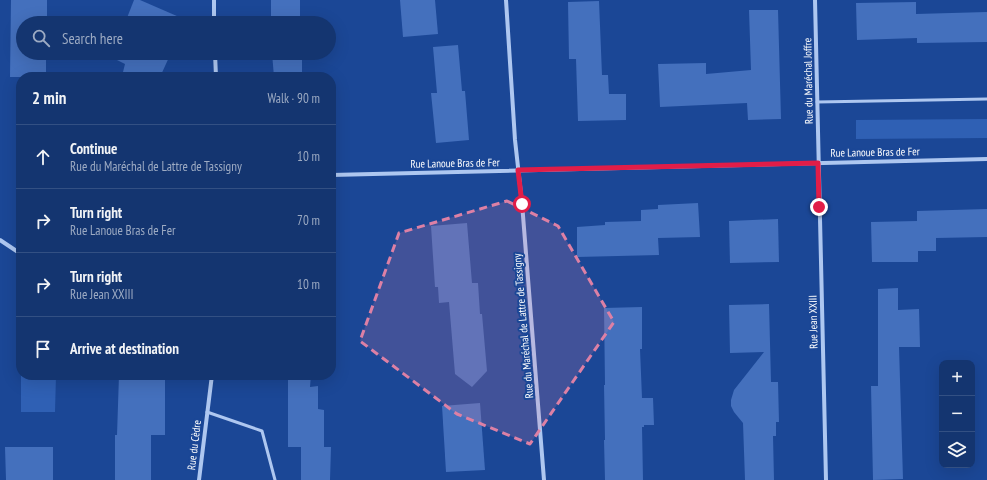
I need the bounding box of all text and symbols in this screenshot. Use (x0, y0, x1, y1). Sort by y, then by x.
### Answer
search box (16, 16, 336, 60)
icon: search (30, 27, 52, 49)
text: Search here (62, 29, 123, 48)
street label: Rue du Maréchal Joffre (800, 37, 816, 124)
text: 2 min (32, 87, 66, 109)
text: Walk · 90 m (268, 90, 320, 107)
text: Continue (70, 139, 117, 158)
street label: Rue Lanoue Bras de Fer (830, 144, 920, 160)
icon: ahead (32, 146, 54, 168)
text: 10 m (297, 148, 320, 165)
street label: Rue Lanoue Bras de Fer (410, 155, 500, 171)
text: Rue du Maréchal de Lattre de Tassigny (70, 158, 242, 175)
route start (513, 195, 531, 213)
route end (810, 198, 828, 216)
text: Turn right (70, 203, 122, 222)
icon: right (32, 210, 54, 232)
text: 70 m (297, 212, 320, 229)
text: Rue Lanoue Bras de Fer (70, 222, 176, 239)
street label: Rue du Maréchal de Lattre de Tassigny (510, 252, 536, 399)
text: Turn right (70, 267, 122, 286)
icon: right (32, 274, 54, 296)
text: 10 m (297, 276, 320, 293)
text: Rue Jean XXIII (70, 286, 134, 303)
street label: Rue Jean XXIII (806, 295, 820, 349)
icon: arrive (32, 338, 54, 360)
text: Arrive at destination (70, 339, 179, 358)
map controls (939, 360, 975, 468)
button: + (939, 360, 975, 396)
button: − (939, 396, 975, 432)
street label: Rue du Cèdre (184, 419, 204, 471)
button: layers (939, 432, 975, 468)

